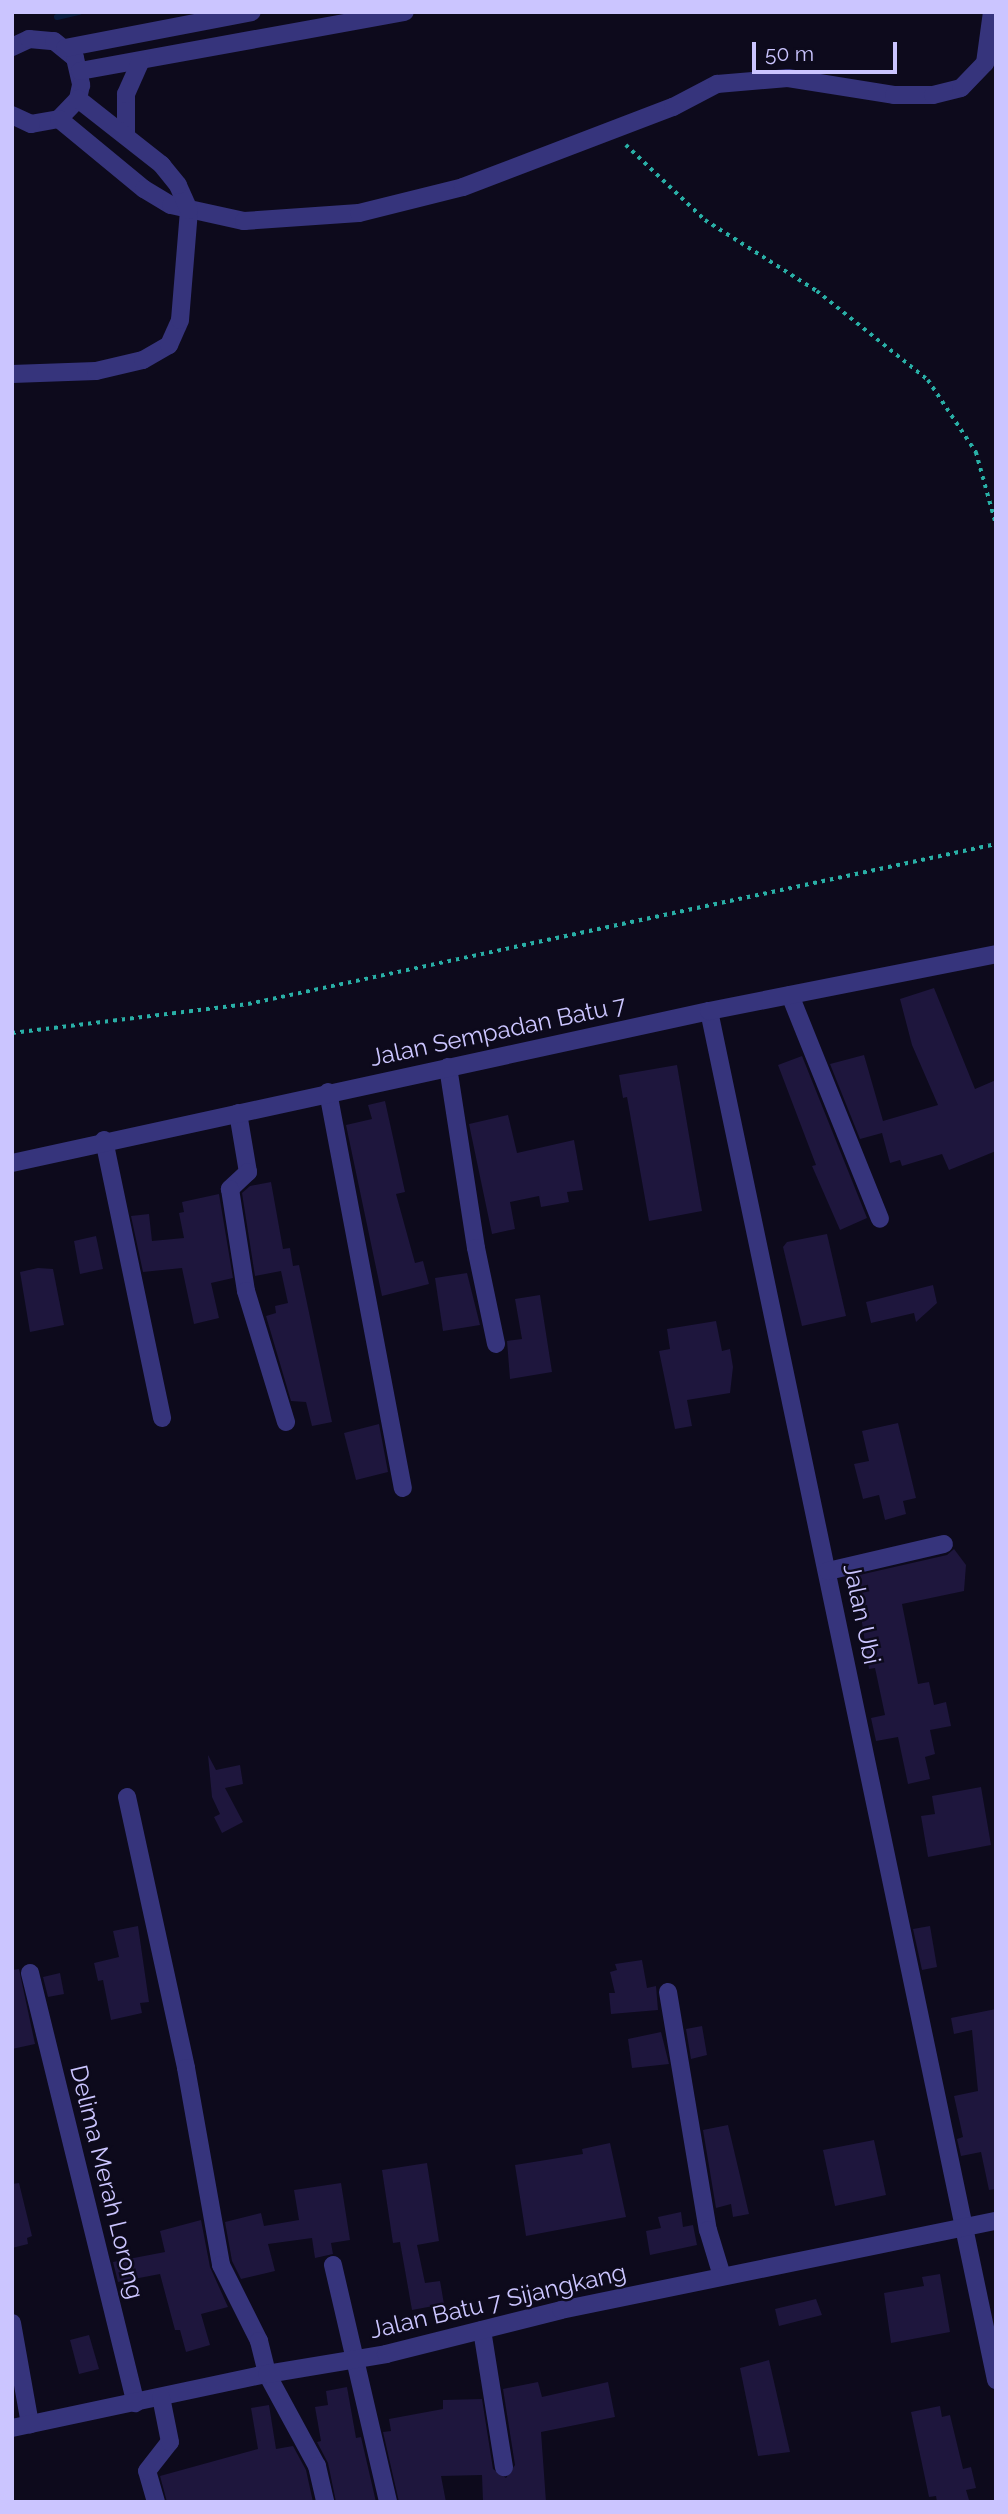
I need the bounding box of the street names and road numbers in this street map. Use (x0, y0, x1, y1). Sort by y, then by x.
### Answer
street label: Jalan Sempadan Batu 7 (367, 990, 629, 1072)
street label: Jalan Ubi (837, 1561, 887, 1667)
street label: Delima Merah Lorong (64, 2062, 150, 2302)
street label: Jalan Batu 7 Sijangkang (367, 2257, 629, 2345)

